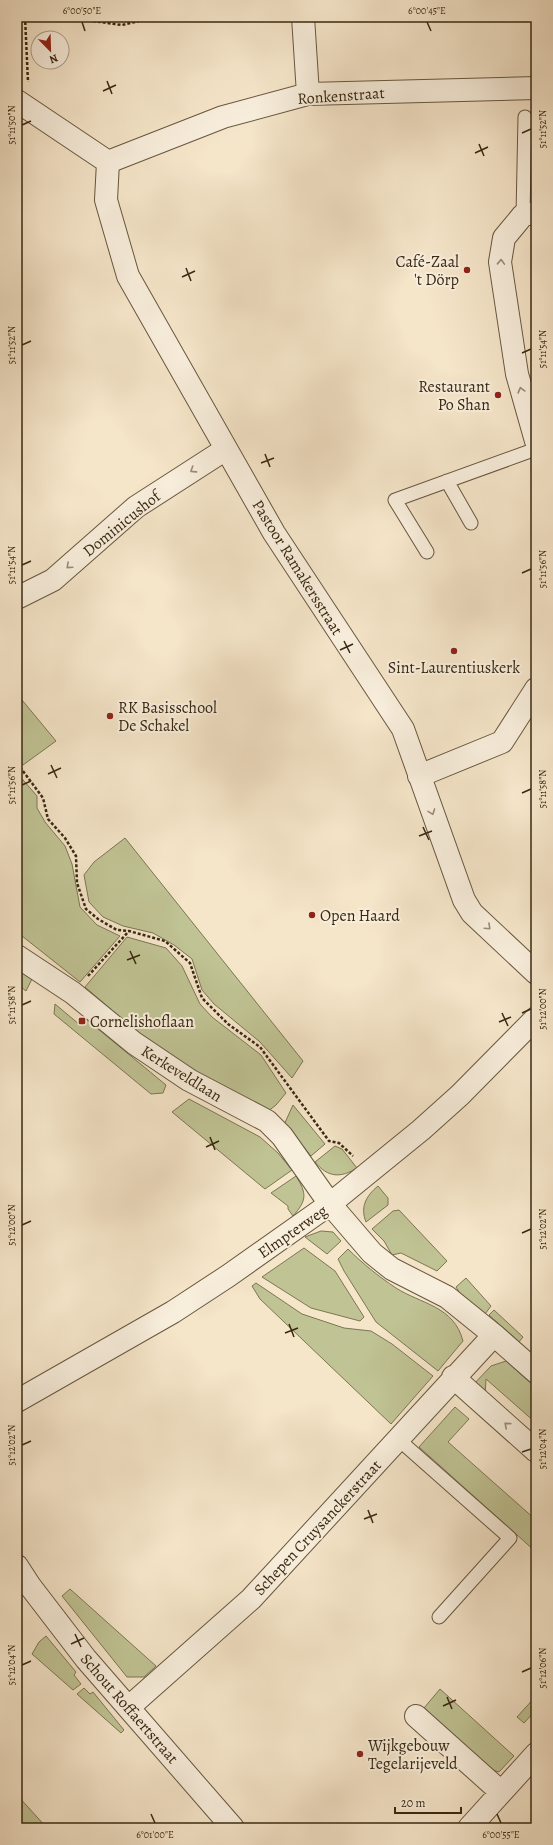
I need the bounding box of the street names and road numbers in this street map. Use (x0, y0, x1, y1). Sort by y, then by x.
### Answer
street label: Ronkenstraat (297, 82, 385, 110)
street label: Dominicushof (78, 484, 167, 562)
street label: Pastoor Ramakersstraat (247, 496, 348, 639)
street label: Kerkeveldlaan (137, 1040, 226, 1108)
street label: Elmpterweg (254, 1200, 332, 1264)
street label: Schepen Cruysanckerstraat (249, 1455, 387, 1600)
street label: Schout Roffaertstraat (75, 1649, 183, 1769)

